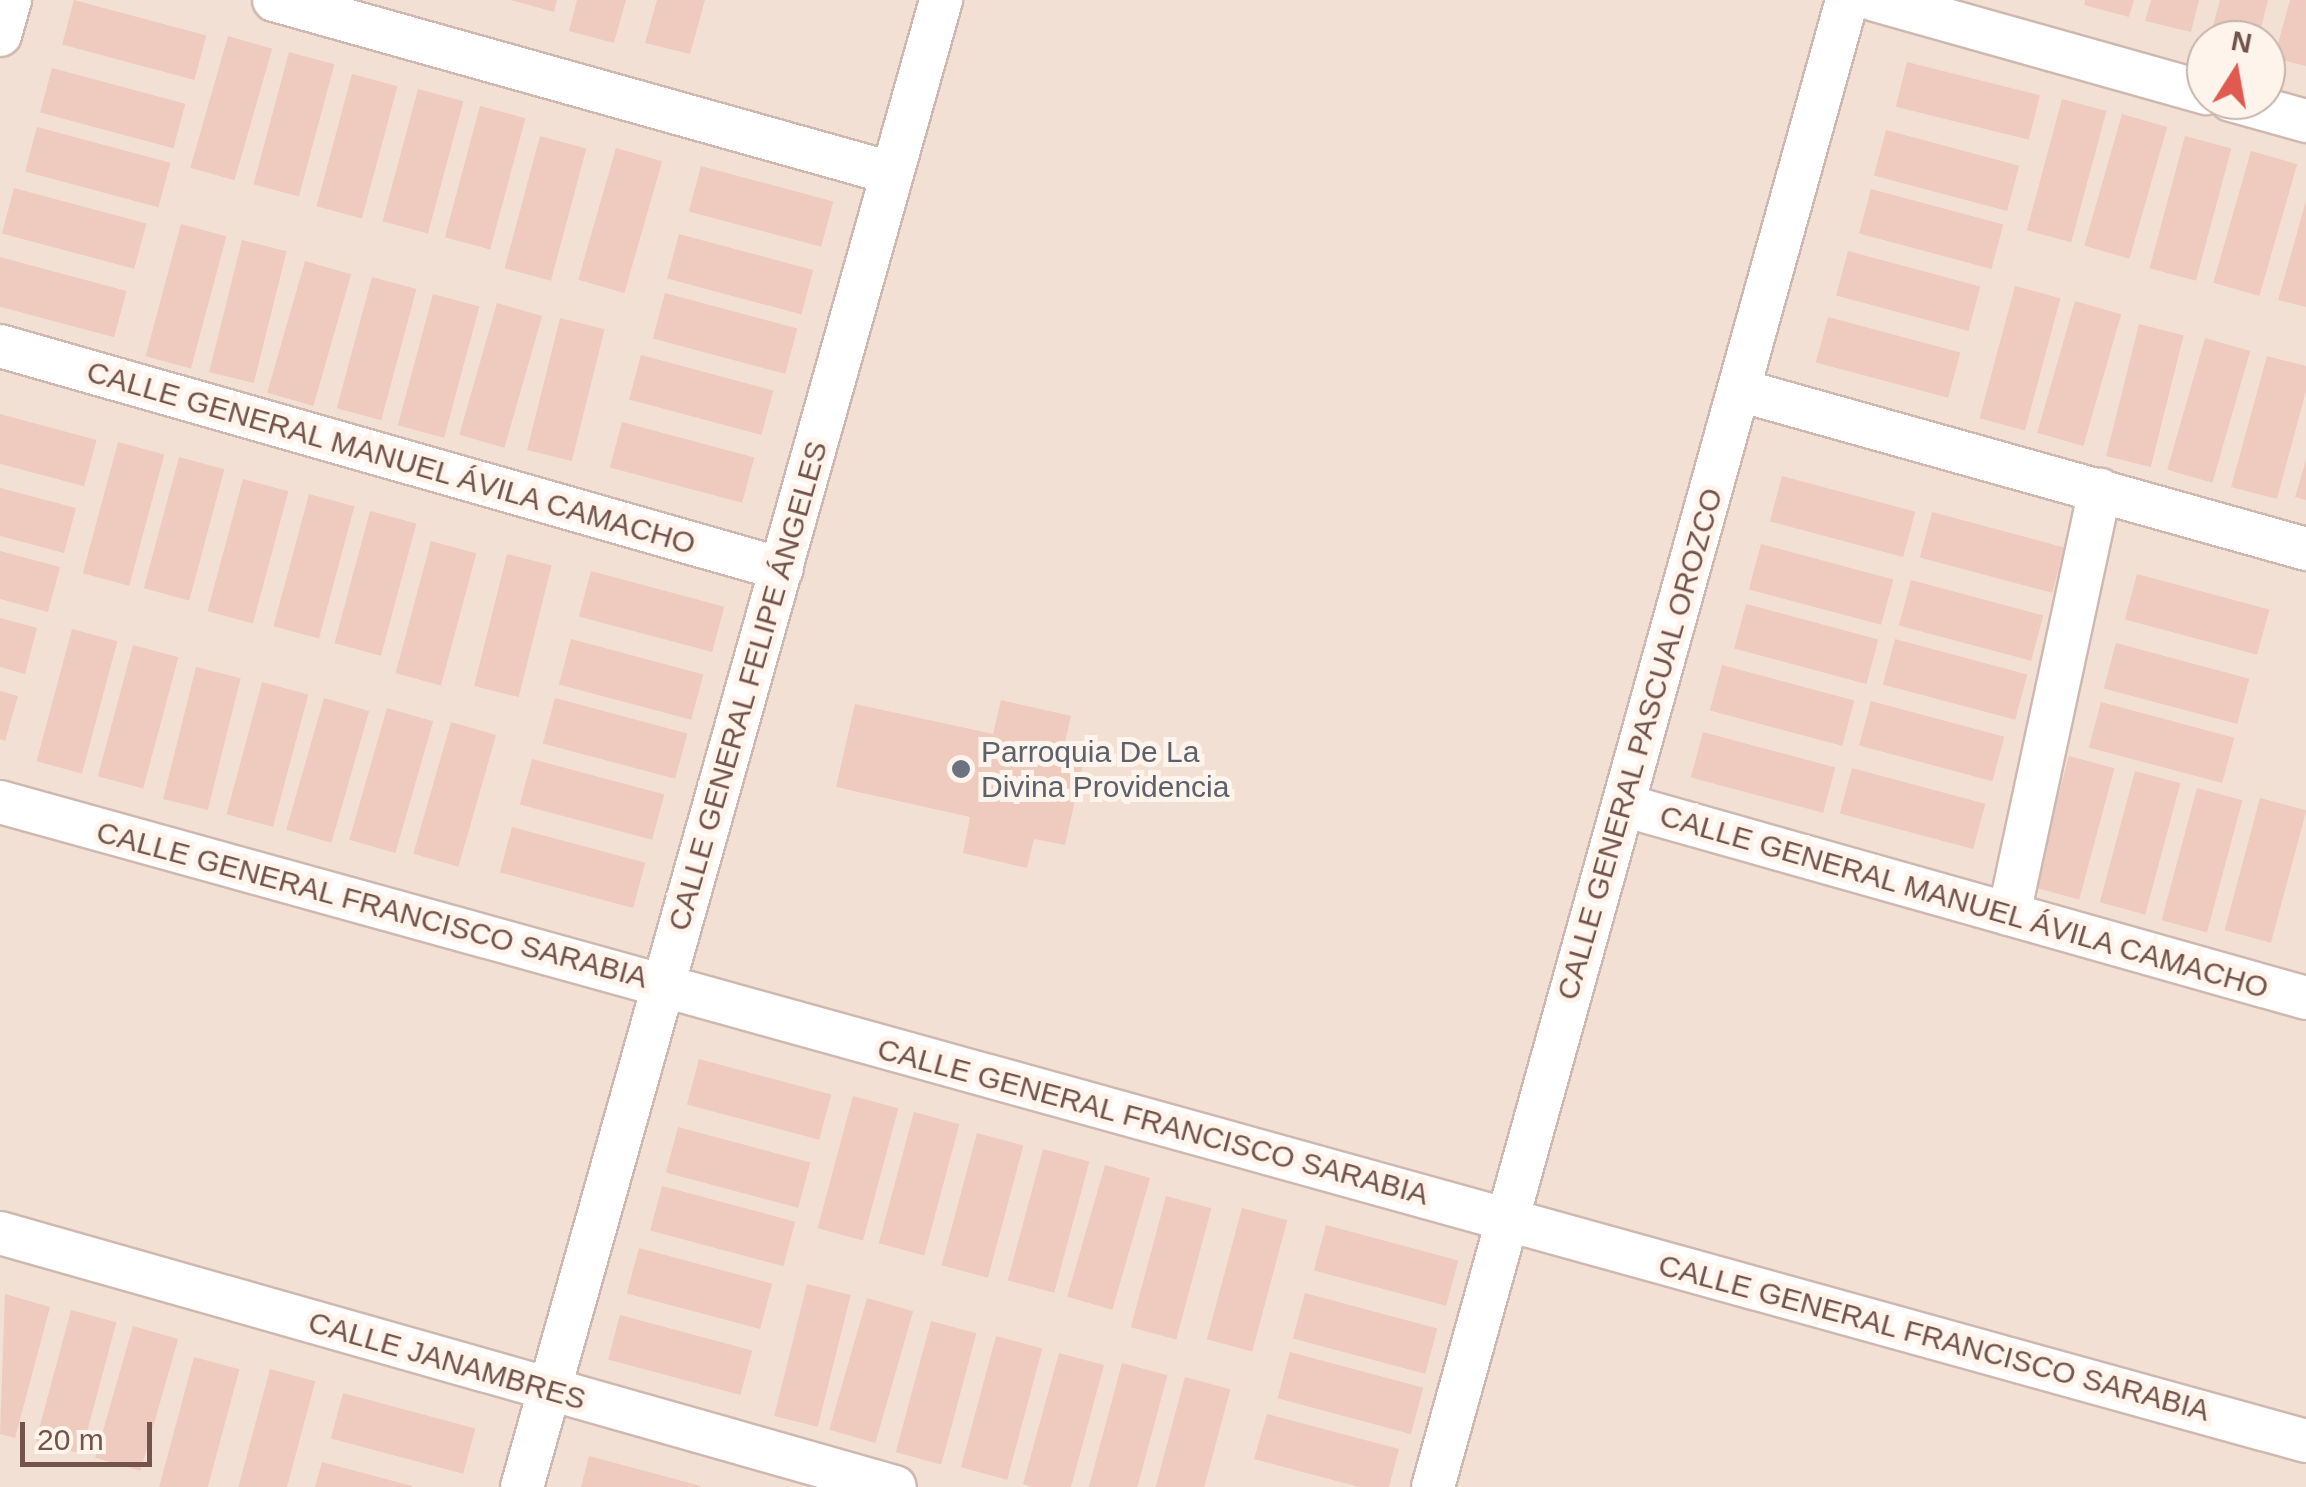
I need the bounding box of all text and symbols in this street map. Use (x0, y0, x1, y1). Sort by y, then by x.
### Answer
north arrow (2186, 20, 2286, 120)
text: N (2229, 25, 2254, 59)
street label: CALLE GENERAL MANUEL ÁVILA CAMACHO (81, 353, 701, 563)
street label: CALLE GENERAL FELIPE ÁNGELES (661, 437, 835, 935)
street label: CALLE GENERAL PASCUAL OROZCO (1549, 483, 1731, 1005)
place label: Parroquia De La Divina Providencia (981, 734, 1229, 804)
marker: Parroquia De La Divina Providencia (950, 758, 972, 780)
street label: CALLE GENERAL MANUEL ÁVILA CAMACHO (1654, 797, 2274, 1007)
street label: CALLE GENERAL FRANCISCO SARABIA (92, 814, 652, 996)
street label: CALLE GENERAL FRANCISCO SARABIA (873, 1031, 1433, 1213)
street label: CALLE GENERAL FRANCISCO SARABIA (1654, 1247, 2214, 1429)
street label: CALLE JANAMBRES (304, 1304, 590, 1418)
scale bar (25, 1402, 158, 1464)
text: 20 m (37, 1423, 104, 1456)

